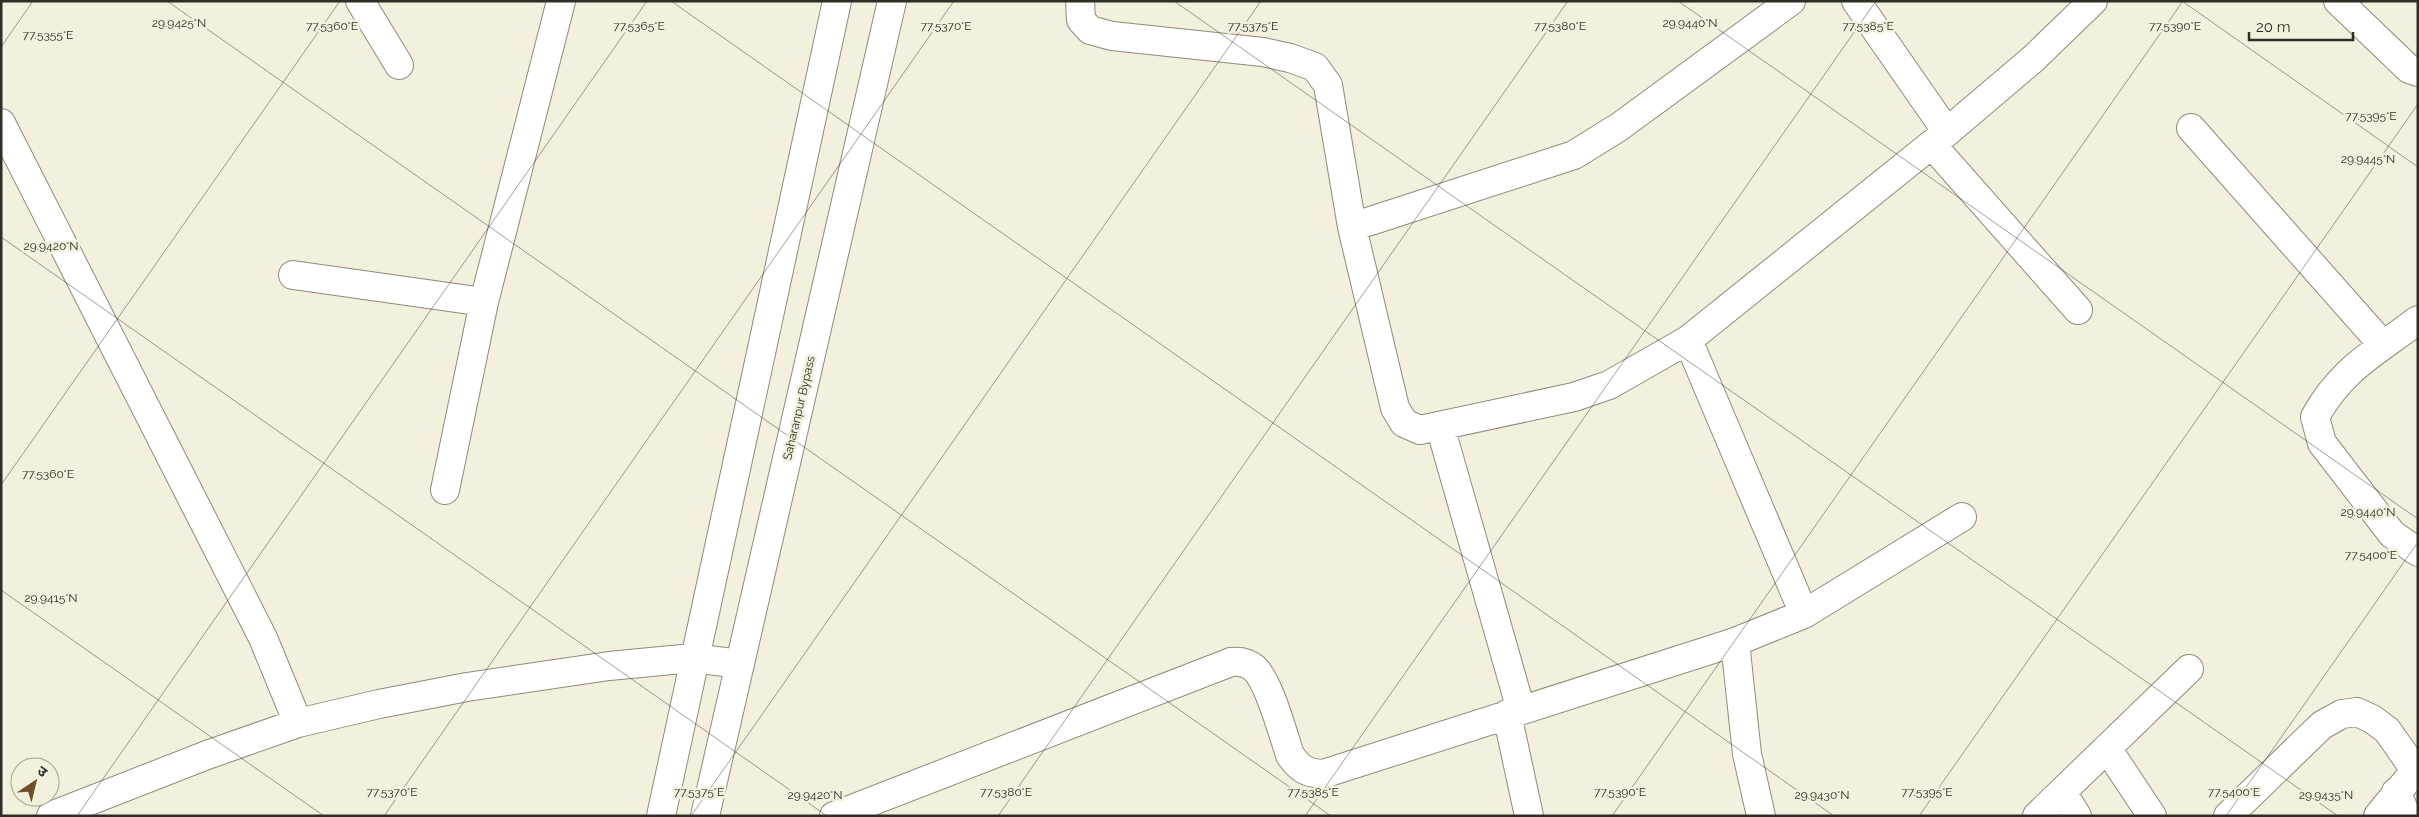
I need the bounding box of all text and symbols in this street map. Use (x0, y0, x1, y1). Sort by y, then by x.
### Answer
scale bar (2249, 10, 2353, 42)
text: 29.9425°N (152, 16, 206, 30)
text: 29.9440°N (1662, 16, 1718, 30)
text: 20 m (2256, 18, 2291, 36)
text: 77.5360°E (306, 19, 358, 33)
text: 77.5365°E (613, 19, 665, 33)
text: 77.5370°E (920, 19, 972, 33)
text: 77.5375°E (1228, 19, 1278, 33)
text: 77.5380°E (1534, 19, 1586, 33)
text: 77.5385°E (1842, 19, 1894, 33)
text: 77.5390°E (2149, 19, 2201, 33)
text: 77.5355°E (23, 28, 73, 42)
text: 77.5395°E (2345, 109, 2397, 123)
text: 29.9445°N (2341, 152, 2395, 166)
text: 29.9420°N (24, 239, 78, 253)
street label: Saharanpur Bypass (780, 354, 818, 461)
text: 77.5360°E (22, 467, 74, 481)
text: 29.9440°N (2340, 505, 2396, 519)
text: 77.5400°E (2345, 548, 2397, 562)
text: 29.9415°N (24, 591, 78, 605)
north arrow (10, 757, 60, 807)
text: उ (35, 762, 51, 781)
text: 77.5370°E (366, 785, 418, 799)
text: 77.5375°E (674, 785, 724, 799)
text: 77.5380°E (980, 785, 1032, 799)
text: 77.5385°E (1287, 785, 1339, 799)
text: 77.5390°E (1594, 785, 1646, 799)
text: 77.5395°E (1901, 785, 1953, 799)
text: 77.5400°E (2208, 785, 2260, 799)
text: 29.9420°N (788, 788, 842, 802)
text: 29.9430°N (1794, 788, 1850, 802)
text: 29.9435°N (2299, 788, 2353, 802)

